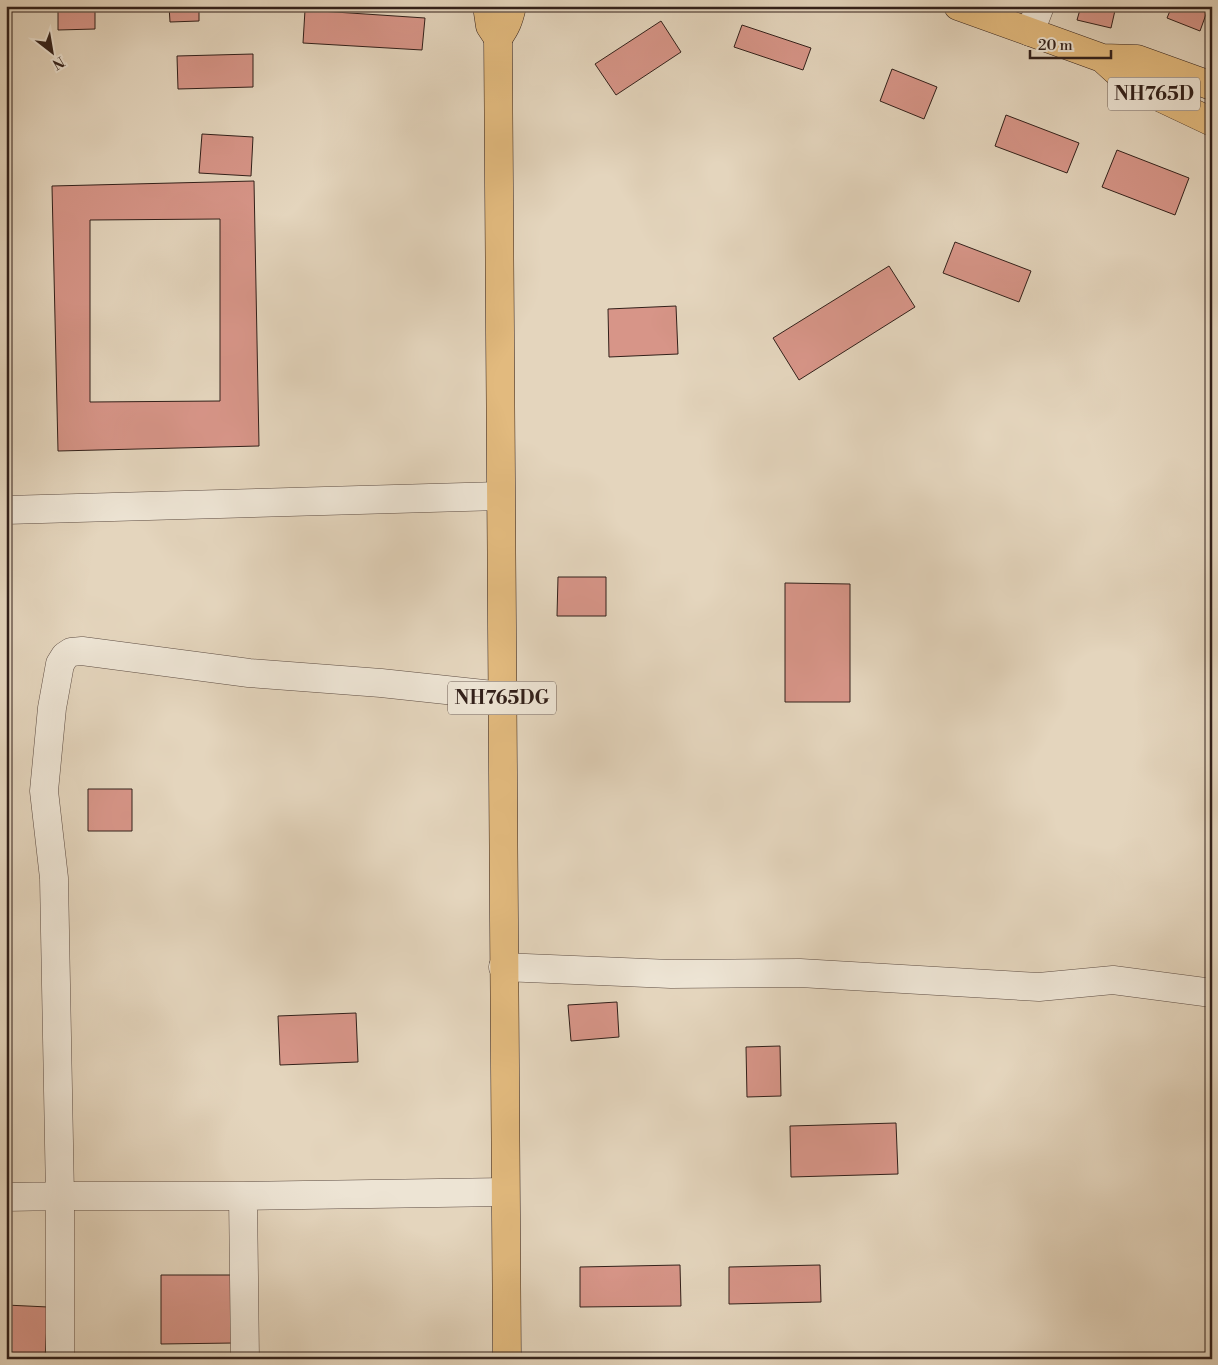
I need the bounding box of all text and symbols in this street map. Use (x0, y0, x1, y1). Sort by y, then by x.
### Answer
north arrow (28, 28, 78, 78)
scale bar (1030, 28, 1112, 60)
text: 20 m (1038, 36, 1073, 55)
text: N (49, 52, 68, 73)
road number: NH765D (1108, 78, 1200, 110)
road number: NH765DG (448, 681, 556, 714)

